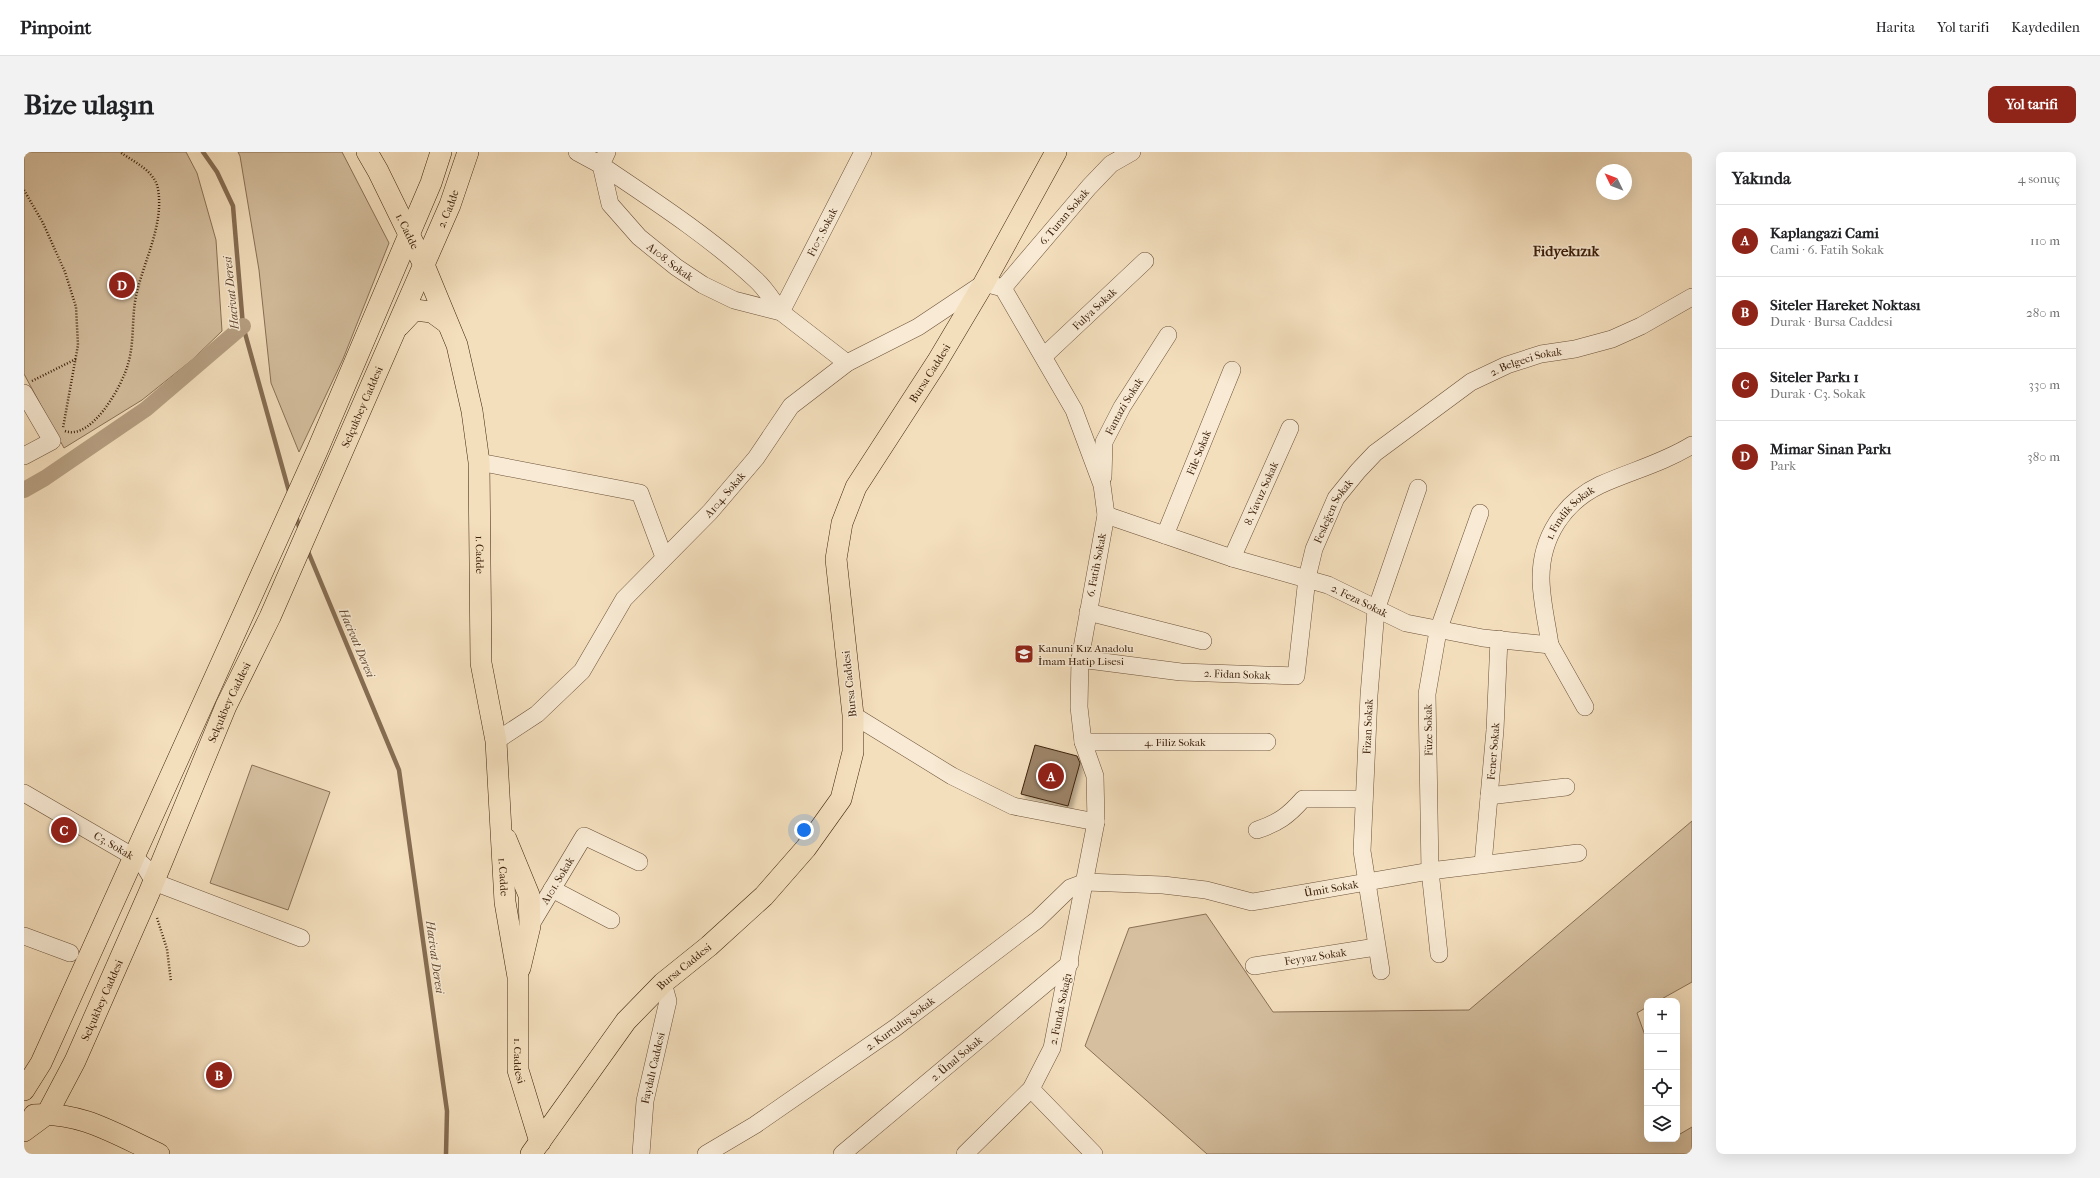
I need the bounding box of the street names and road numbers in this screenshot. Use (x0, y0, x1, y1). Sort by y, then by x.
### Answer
street label: 6. Turan Sokak (1037, 186, 1092, 248)
street label: 2. Cadde (435, 188, 462, 230)
street label: F107. Sokak (805, 205, 840, 259)
street label: 1. Cadde (393, 211, 422, 252)
street label: A108. Sokak (643, 240, 696, 284)
street label: Fulya Sokak (1070, 285, 1120, 333)
street label: Bursa Caddesi (907, 341, 954, 405)
street label: 2. Belgeci Sokak (1488, 345, 1563, 379)
street label: Selçukbey Caddesi (339, 364, 386, 450)
street label: Fantazi Sokak (1103, 375, 1146, 437)
street label: File Sokak (1184, 428, 1214, 477)
street label: 8. Yavuz Sokak (1242, 459, 1281, 527)
street label: A104. Sokak (702, 469, 749, 521)
street label: Fesleğen Sokak (1311, 476, 1356, 545)
street label: 1. Fındik Sokak (1543, 483, 1597, 542)
street label: 6. Fatih Sokak (1084, 532, 1109, 598)
street label: 1. Cadde (473, 535, 486, 574)
street label: 2. Feza Sokak (1329, 582, 1390, 620)
street label: Bursa Caddesi (839, 649, 859, 718)
street label: Selçukbey Caddesi (206, 659, 254, 745)
street label: 2. Fidan Sokak (1204, 667, 1271, 682)
street label: Fizan Sokak (1360, 698, 1376, 755)
street label: Füze Sokak (1422, 703, 1435, 756)
street label: Fener Sokak (1485, 722, 1502, 781)
street label: 4. Filiz Sokak (1144, 736, 1206, 749)
street label: C3. Sokak (91, 829, 136, 863)
street label: A101. Sokak (538, 854, 577, 908)
street label: 1. Cadde (496, 858, 511, 897)
street label: Ümit Sokak (1303, 878, 1360, 900)
street label: Bursa Caddesi (654, 940, 715, 993)
street label: Feyyaz Sokak (1283, 946, 1348, 968)
street label: Selçukbey Caddesi (79, 957, 126, 1043)
street label: 2. Funda Sokağı (1047, 971, 1075, 1046)
street label: 2. Kurtuluş Sokak (863, 994, 938, 1053)
street label: Faydalı Caddesi (639, 1030, 668, 1105)
street label: 2. Ünal Sokak (928, 1033, 985, 1084)
street label: 1. Caddesi (511, 1038, 528, 1086)

